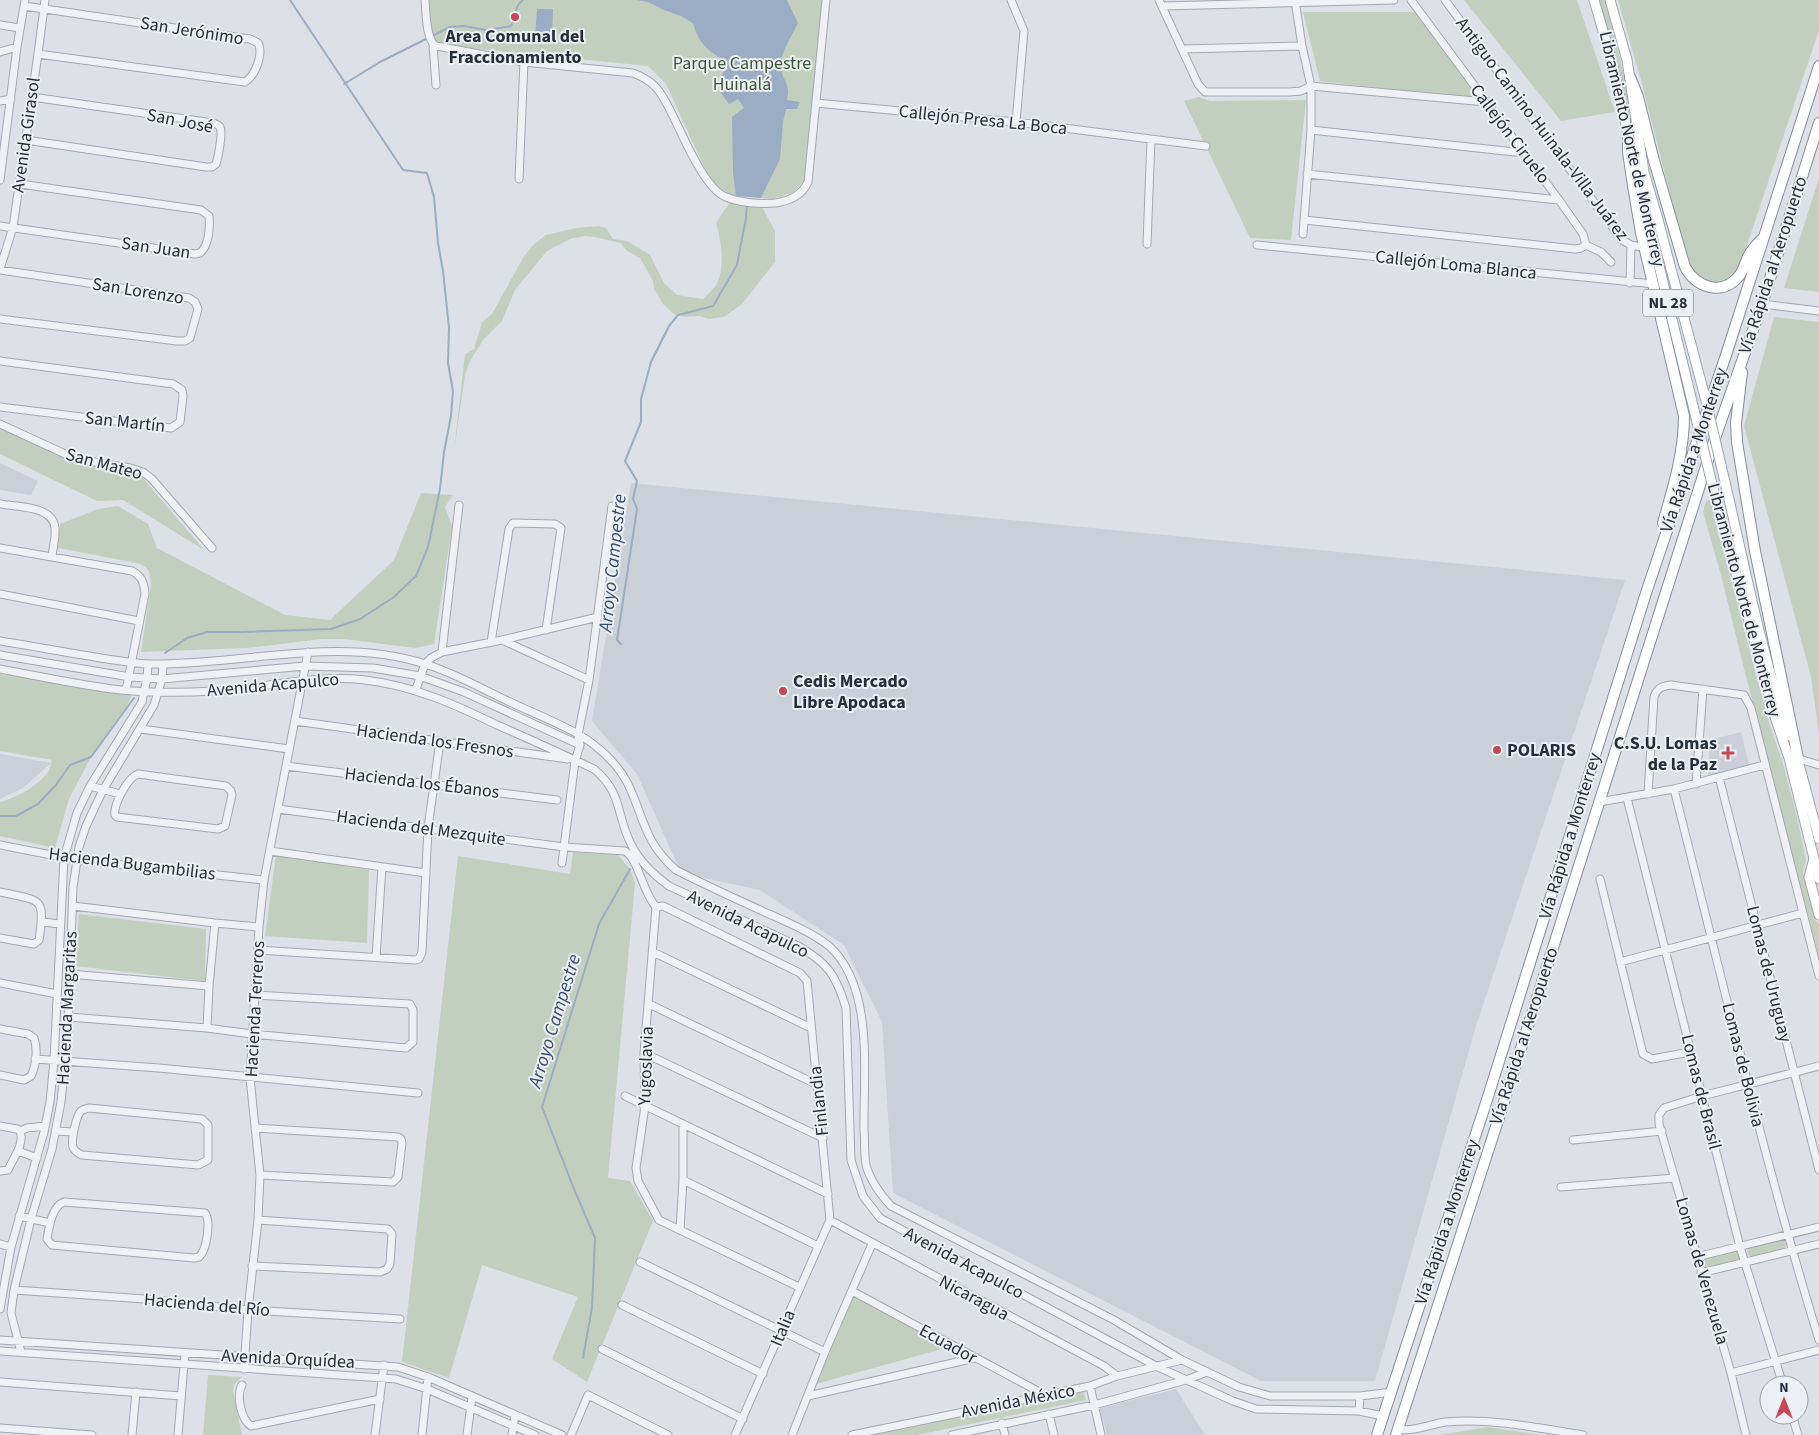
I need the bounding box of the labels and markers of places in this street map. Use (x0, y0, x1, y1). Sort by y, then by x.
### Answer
marker: Area Comunal del Fraccionamiento (509, 11, 521, 23)
place label: Area Comunal del Fraccionamiento (445, 24, 584, 70)
place label: Cedis Mercado Libre Apodaca (793, 669, 908, 715)
marker: Cedis Mercado Libre Apodaca (777, 685, 789, 697)
place label: C.S.U. Lomas de la Paz (1614, 731, 1717, 777)
place label: POLARIS (1507, 738, 1576, 763)
marker: POLARIS (1491, 744, 1503, 756)
marker: C.S.U. Lomas de la Paz (1721, 746, 1735, 760)

